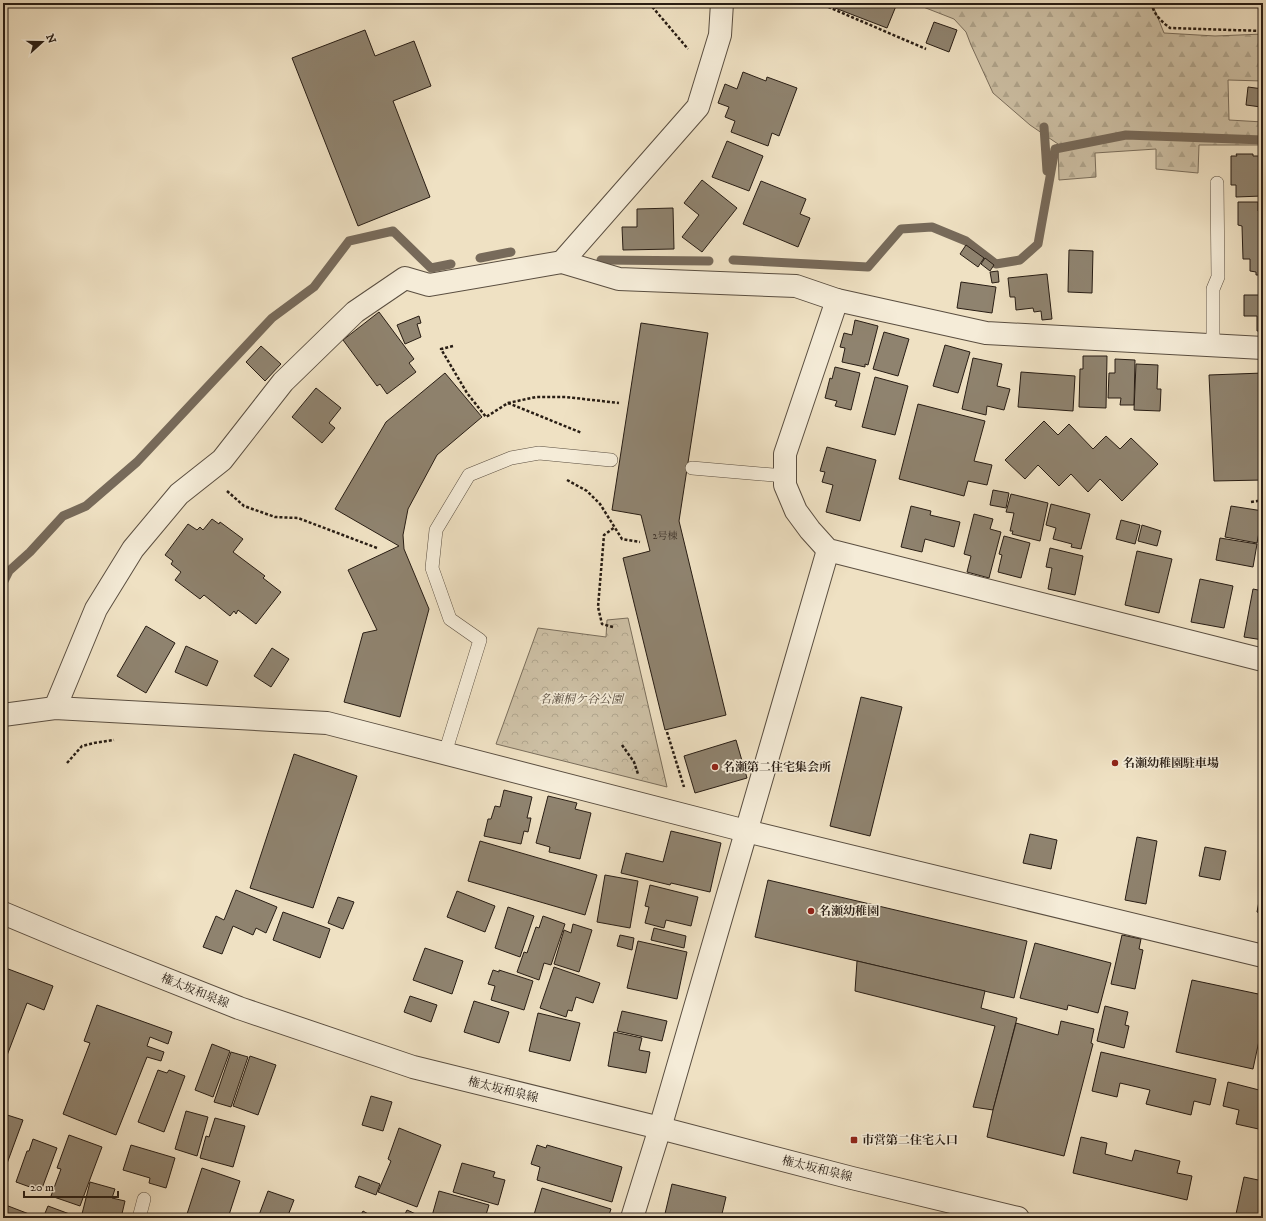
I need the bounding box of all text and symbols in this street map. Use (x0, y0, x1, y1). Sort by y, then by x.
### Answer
north arrow (22, 22, 62, 62)
text: N (42, 32, 59, 45)
house number: 2号棟 (653, 530, 677, 542)
park label: 名瀬桐ケ谷公園 (539, 692, 625, 707)
place label: 名瀬幼稚園駐車場 (1123, 756, 1219, 771)
marker: 名瀬幼稚園駐車場 (1110, 758, 1120, 768)
place label: 名瀬第二住宅集会所 (723, 760, 831, 775)
marker: 名瀬第二住宅集会所 (710, 762, 720, 772)
place label: 名瀬幼稚園 (819, 904, 879, 919)
marker: 名瀬幼稚園 (806, 906, 816, 916)
street label: 権太坂和泉線 (159, 971, 231, 1011)
street label: 権太坂和泉線 (466, 1074, 540, 1106)
place label: 市営第二住宅入口 (862, 1133, 958, 1148)
marker: 市営第二住宅入口 (849, 1135, 859, 1145)
street label: 権太坂和泉線 (780, 1153, 854, 1185)
scale bar (24, 1173, 118, 1199)
text: 20 m (30, 1180, 54, 1195)

